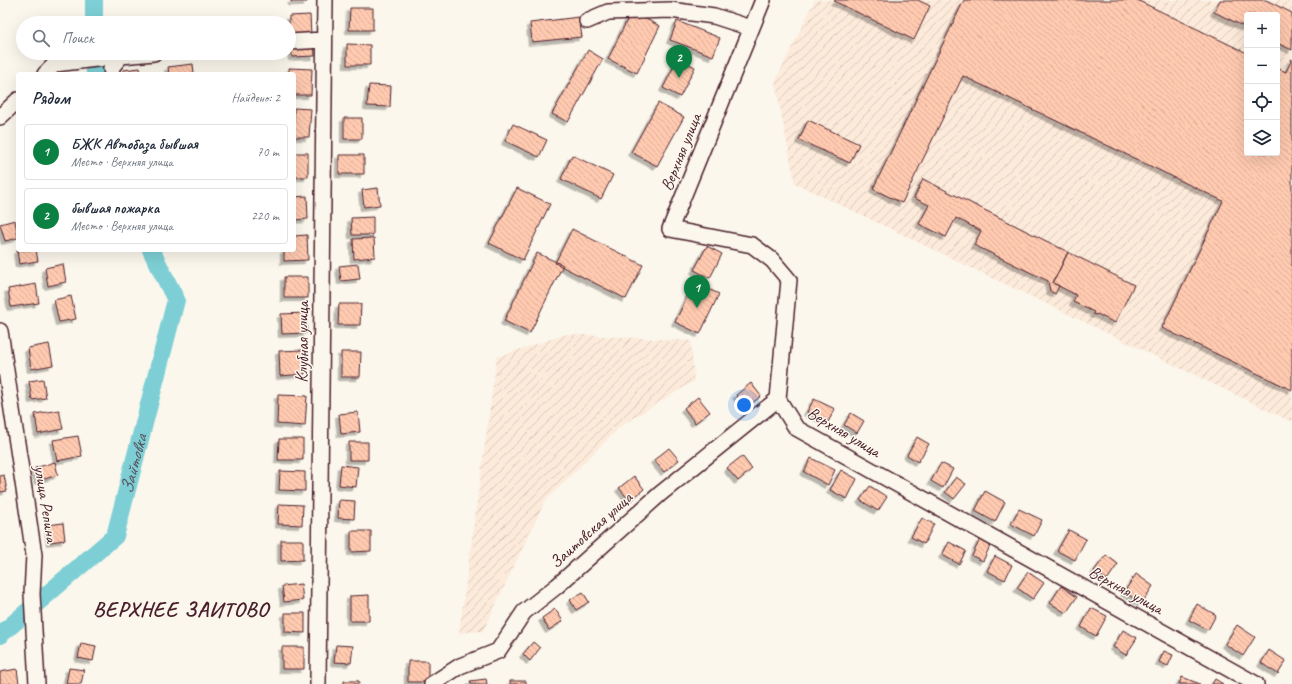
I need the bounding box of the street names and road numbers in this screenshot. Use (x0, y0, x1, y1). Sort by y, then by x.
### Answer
street label: Верхняя улица (656, 108, 707, 194)
street label: Клубная улица (292, 299, 313, 383)
street label: Верхняя улица (804, 402, 886, 463)
street label: улица Репина (29, 463, 63, 546)
street label: Заитовская улица (545, 487, 638, 573)
street label: Верхняя улица (1085, 561, 1168, 620)

